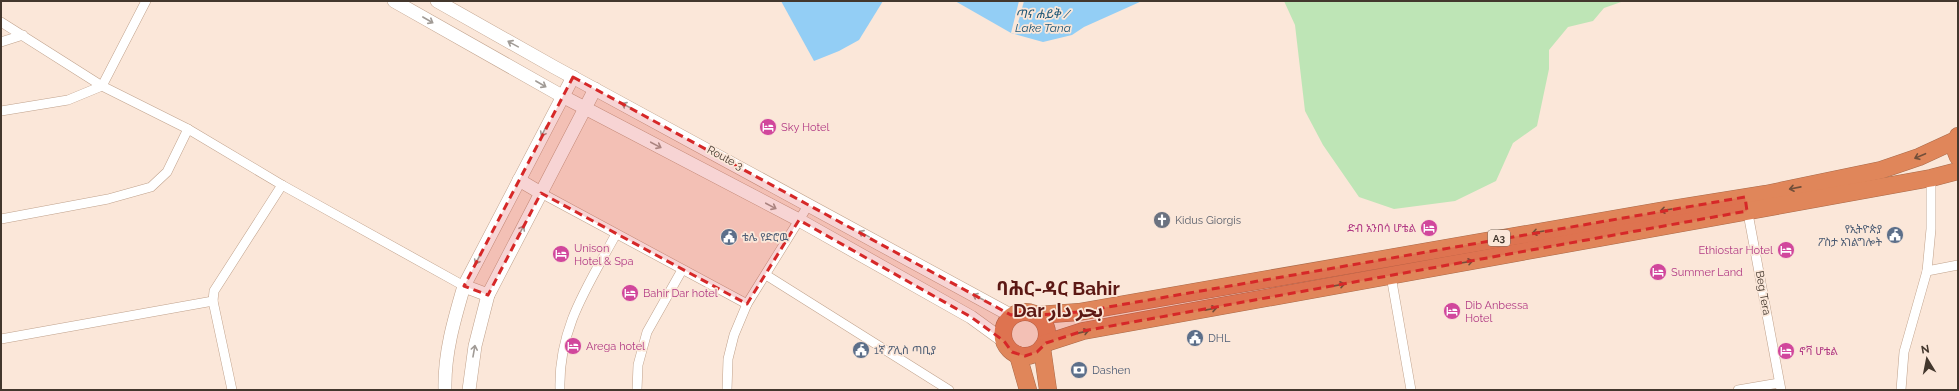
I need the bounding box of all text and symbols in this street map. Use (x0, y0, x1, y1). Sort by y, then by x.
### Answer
water label: ጣና ሐይቅ / Lake Tana (1015, 7, 1072, 35)
one-way arrow (422, 17, 434, 25)
one-way arrow (507, 39, 519, 47)
one-way arrow (535, 81, 547, 89)
one-way arrow (621, 101, 633, 109)
hotel icon: Sky Hotel (758, 117, 778, 137)
place label: Sky Hotel (781, 121, 830, 134)
one-way arrow (540, 124, 547, 136)
one-way arrow (650, 141, 662, 149)
street label: Route 3 (705, 143, 745, 173)
one-way arrow (1915, 153, 1927, 161)
one-way arrow (1788, 185, 1801, 193)
one-way arrow (765, 202, 777, 210)
one-way arrow (1660, 206, 1673, 214)
church icon: Kidus Giorgis (1152, 210, 1172, 230)
place label: Kidus Giorgis (1175, 214, 1241, 227)
hotel icon: ድብ አንበሳ ሆቴል (1419, 218, 1439, 238)
place label: ድብ አንበሳ ሆቴል (1347, 222, 1417, 235)
place label: የኢትዮጵያ ፖስታ አገልግሎት (1818, 223, 1882, 249)
one-way arrow (518, 225, 525, 237)
public building icon: የኢትዮጵያ ፖስታ አገልግሎት (1885, 225, 1905, 245)
public building icon: ቴሌ የድሮዉ (719, 227, 739, 247)
one-way arrow (1532, 228, 1545, 236)
one-way arrow (859, 230, 871, 238)
road number: A3 (1488, 230, 1510, 246)
place label: ቴሌ የድሮዉ (742, 231, 789, 244)
hotel icon: Ethiostar Hotel (1776, 240, 1796, 260)
place label: Unison Hotel & Spa (574, 242, 634, 268)
hotel icon: Unison Hotel & Spa (551, 244, 571, 264)
place label: Ethiostar Hotel (1698, 244, 1773, 257)
one-way arrow (474, 252, 481, 264)
one-way arrow (1460, 258, 1473, 266)
hotel icon: Summer Land (1648, 262, 1668, 282)
place label: Summer Land (1671, 266, 1743, 279)
street label: Beg Tera (1753, 270, 1773, 316)
district label: ባሕር-ዳር Bahir Dar بحر دار (996, 277, 1120, 322)
one-way arrow (1332, 281, 1345, 289)
hotel icon: Bahir Dar hotel (620, 283, 640, 303)
place label: Bahir Dar hotel (643, 287, 718, 300)
one-way arrow (973, 292, 985, 300)
place label: Dib Anbessa Hotel (1465, 299, 1528, 325)
hotel icon: Dib Anbessa Hotel (1442, 301, 1462, 321)
one-way arrow (1204, 304, 1217, 312)
one-way arrow (1076, 327, 1089, 335)
public building icon: DHL (1185, 328, 1205, 348)
place label: DHL (1208, 332, 1231, 345)
hotel icon: Arega hotel (563, 336, 583, 356)
north arrow (1907, 339, 1947, 379)
place label: Arega hotel (586, 340, 645, 353)
public building icon: 1ኛ ፖሊስ ጣቢያ (851, 340, 871, 360)
hotel icon: ኖቫ ሆቴል (1776, 341, 1796, 361)
text: N (1920, 343, 1931, 357)
place label: 1ኛ ፖሊስ ጣቢያ (874, 344, 936, 357)
one-way arrow (470, 345, 478, 358)
place label: ኖቫ ሆቴል (1799, 345, 1839, 358)
bank icon: Dashen (1069, 360, 1089, 380)
place label: Dashen (1092, 364, 1130, 377)

